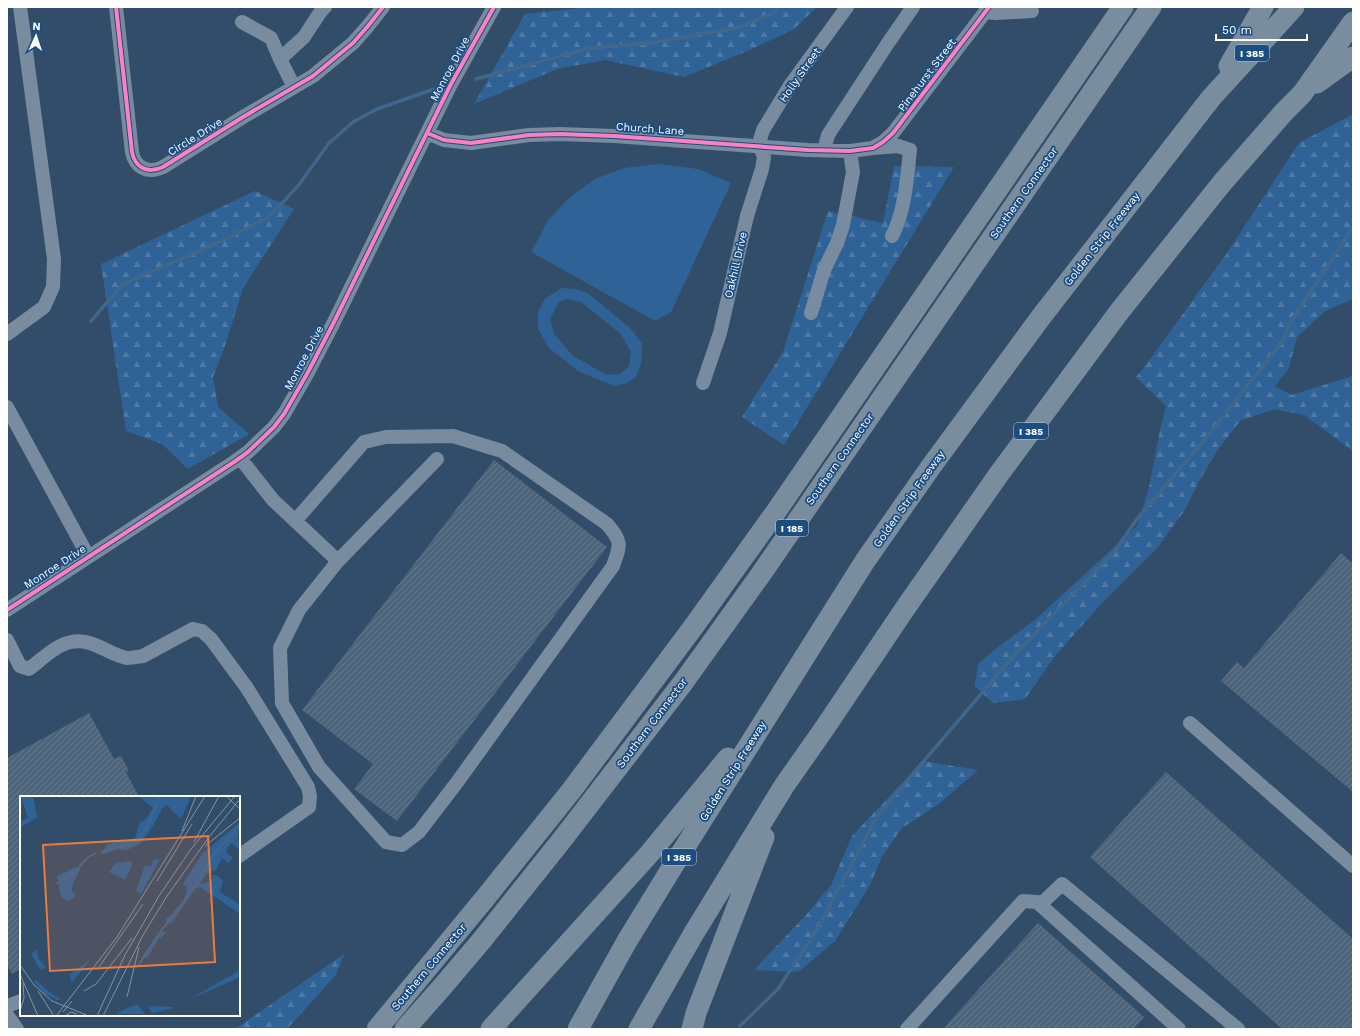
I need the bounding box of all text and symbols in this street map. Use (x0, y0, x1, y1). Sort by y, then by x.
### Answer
north arrow (16, 16, 56, 56)
scale bar (1216, 16, 1307, 42)
text: N (32, 20, 41, 33)
text: 50 m (1222, 23, 1252, 37)
street label: Monroe Drive (428, 35, 472, 103)
street label: Pinehurst Street (895, 36, 959, 114)
street label: Holly Street (777, 45, 824, 105)
road number: I 385 (1235, 45, 1269, 61)
street label: Circle Drive (165, 115, 225, 159)
street label: Church Lane (616, 120, 684, 138)
street label: Southern Connector (987, 144, 1061, 241)
street label: Golden Strip Freeway (1061, 189, 1143, 288)
street label: Oakhill Drive (722, 230, 750, 300)
street label: Monroe Drive (282, 324, 326, 392)
street label: Southern Connector (803, 410, 877, 507)
road number: I 385 (1014, 423, 1048, 439)
street label: Golden Strip Freeway (871, 448, 948, 550)
road number: I 185 (776, 520, 808, 536)
street label: Monroe Drive (22, 542, 88, 592)
street label: Southern Connector (614, 675, 690, 771)
street label: Golden Strip Freeway (697, 718, 769, 823)
inset map (20, 796, 240, 1016)
road number: I 385 (662, 849, 696, 865)
street label: Southern Connector (389, 921, 469, 1013)

